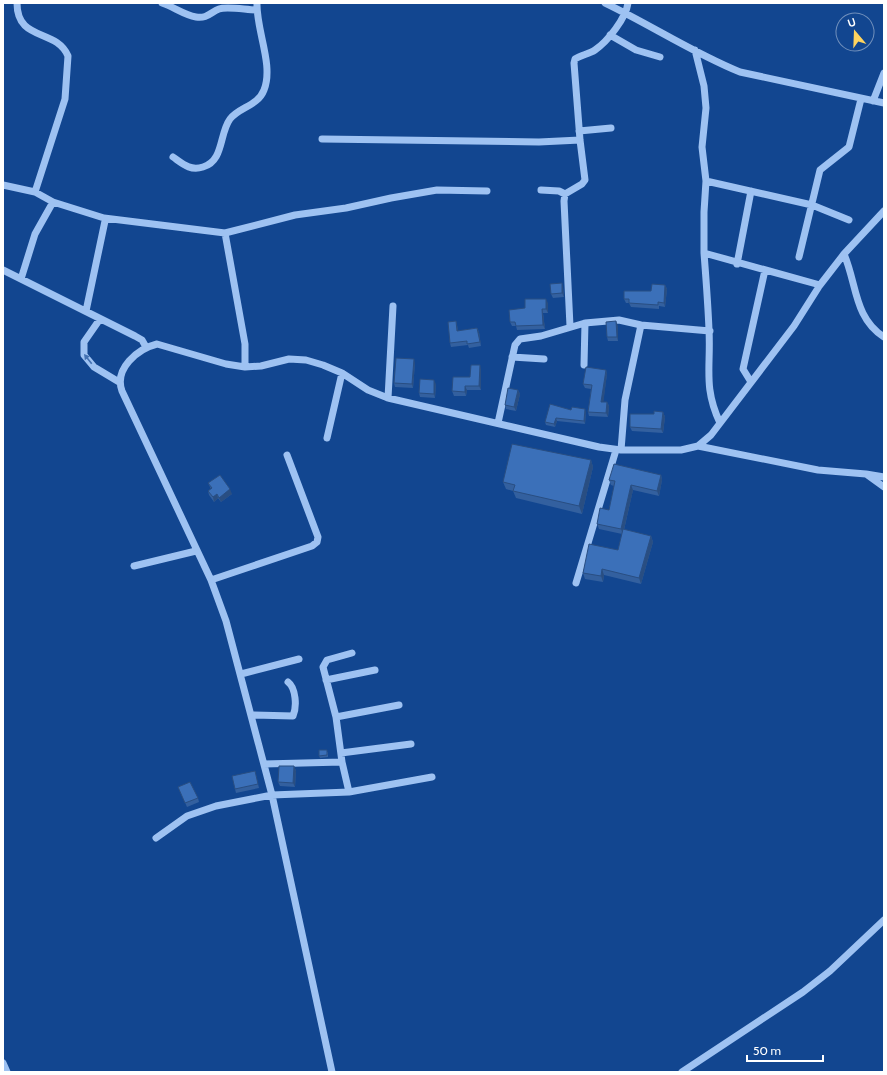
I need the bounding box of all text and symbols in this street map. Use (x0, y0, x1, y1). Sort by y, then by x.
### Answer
north arrow (835, 12, 875, 52)
text: U (846, 15, 858, 30)
one-way arrow (84, 354, 92, 365)
scale bar (747, 1037, 823, 1063)
text: 50 m (753, 1043, 781, 1058)

